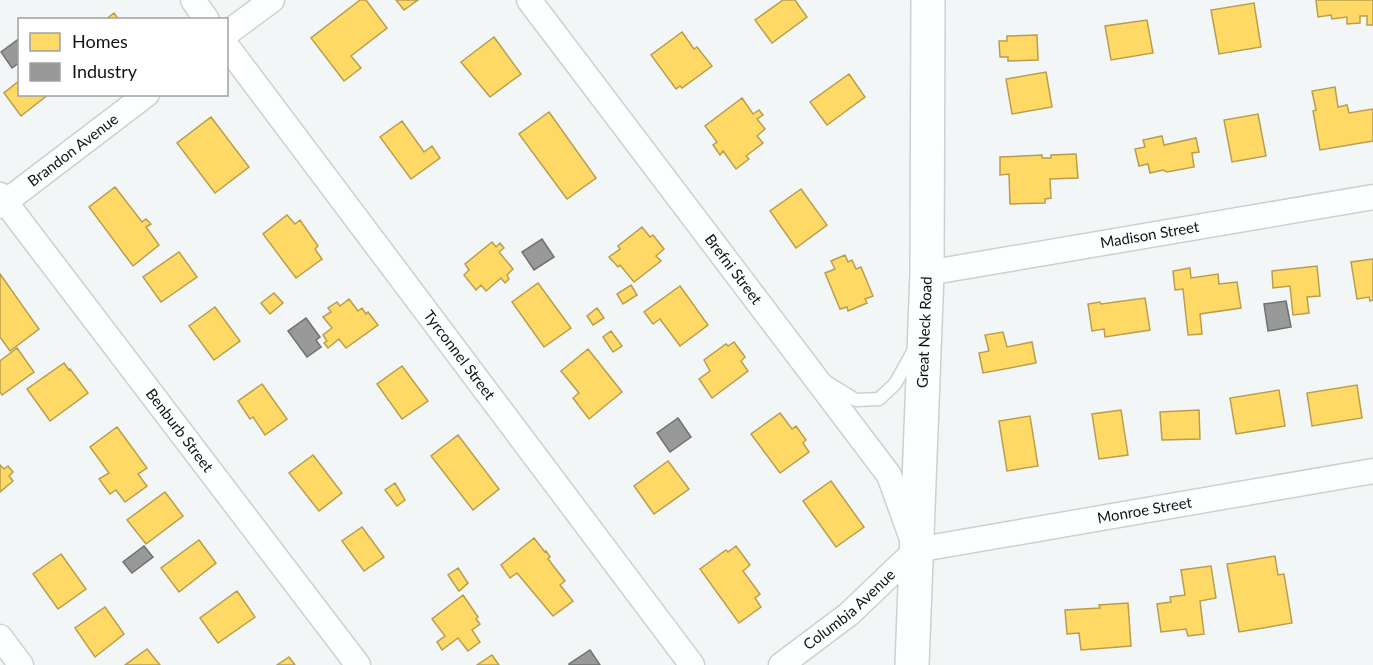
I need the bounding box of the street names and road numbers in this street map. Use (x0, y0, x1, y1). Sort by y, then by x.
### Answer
street label: Brandon Avenue (24, 109, 121, 190)
street label: Madison Street (1099, 217, 1201, 251)
street label: Brefni Street (702, 230, 767, 308)
street label: Great Neck Road (913, 276, 935, 388)
street label: Tyrconnel Street (420, 306, 500, 403)
street label: Benburb Street (143, 385, 218, 476)
street label: Monroe Street (1096, 492, 1194, 527)
street label: Columbia Avenue (799, 565, 898, 653)

